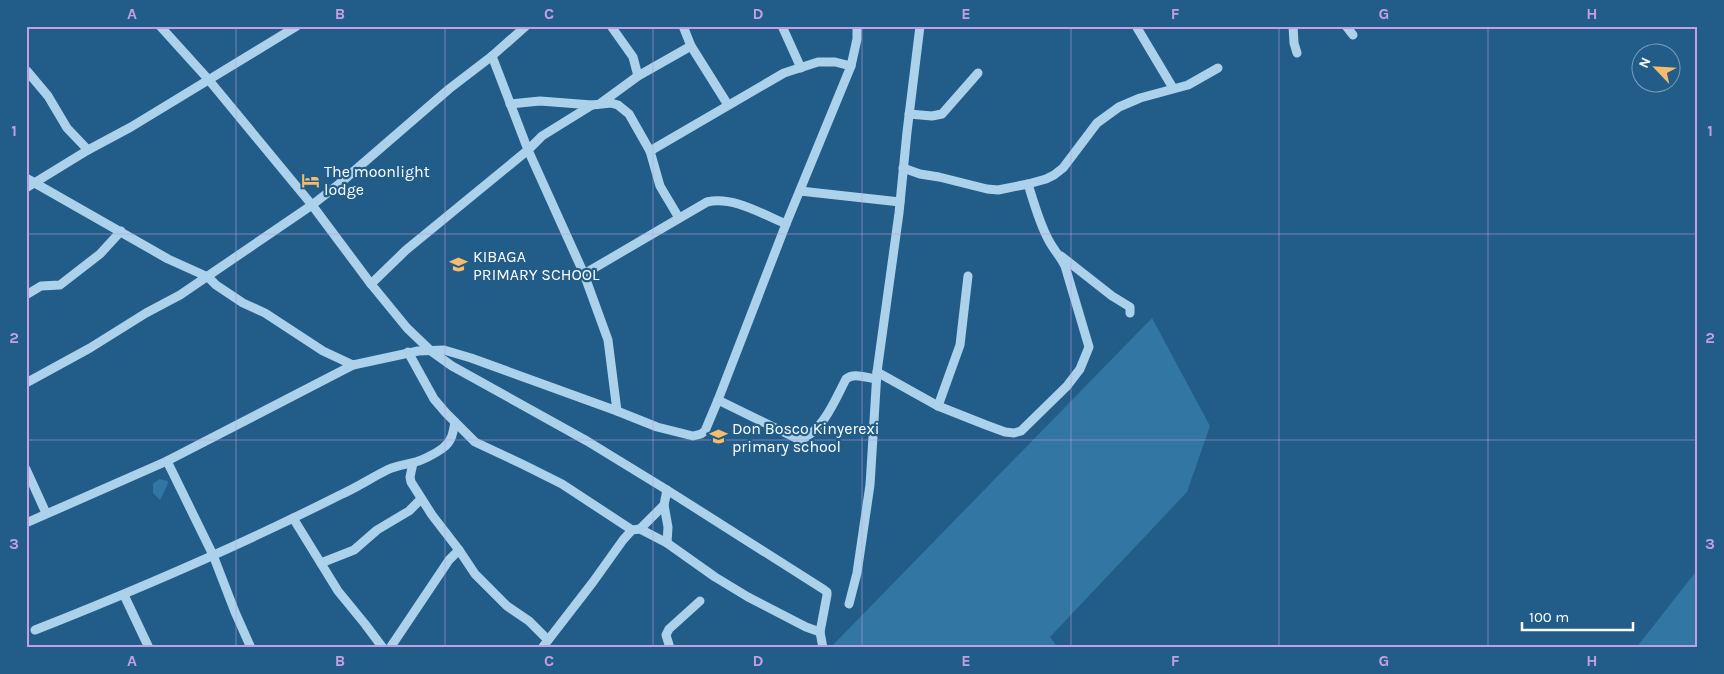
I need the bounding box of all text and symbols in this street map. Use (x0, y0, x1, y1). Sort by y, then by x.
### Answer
text: A (127, 4, 137, 23)
text: B (335, 4, 345, 23)
text: C (544, 4, 554, 23)
text: D (753, 4, 764, 23)
text: E (961, 4, 971, 23)
text: F (1171, 4, 1180, 23)
text: G (1379, 4, 1389, 23)
text: H (1586, 4, 1598, 23)
north arrow (1632, 42, 1682, 92)
text: N (1635, 55, 1654, 71)
text: 1 (11, 121, 17, 140)
text: 1 (1707, 121, 1713, 140)
place label: The moonlight lodge (324, 162, 430, 199)
hotel icon: The moonlight lodge (300, 170, 320, 190)
place label: KIBAGA PRIMARY SCHOOL (473, 247, 600, 284)
school or university icon: KIBAGA PRIMARY SCHOOL (449, 255, 469, 275)
text: 2 (9, 328, 19, 347)
text: 2 (1705, 328, 1715, 347)
place label: Don Bosco Kinyerexi primary school (732, 419, 879, 456)
school or university icon: Don Bosco Kinyerexi primary school (708, 427, 728, 447)
text: 3 (9, 534, 19, 553)
text: 3 (1705, 534, 1715, 553)
scale bar (1522, 599, 1633, 631)
text: 100 m (1529, 608, 1569, 626)
text: A (127, 651, 137, 670)
text: B (335, 651, 345, 670)
text: C (544, 651, 554, 670)
text: D (753, 651, 764, 670)
text: E (961, 651, 971, 670)
text: F (1171, 651, 1180, 670)
text: G (1379, 651, 1389, 670)
text: H (1586, 651, 1598, 670)

